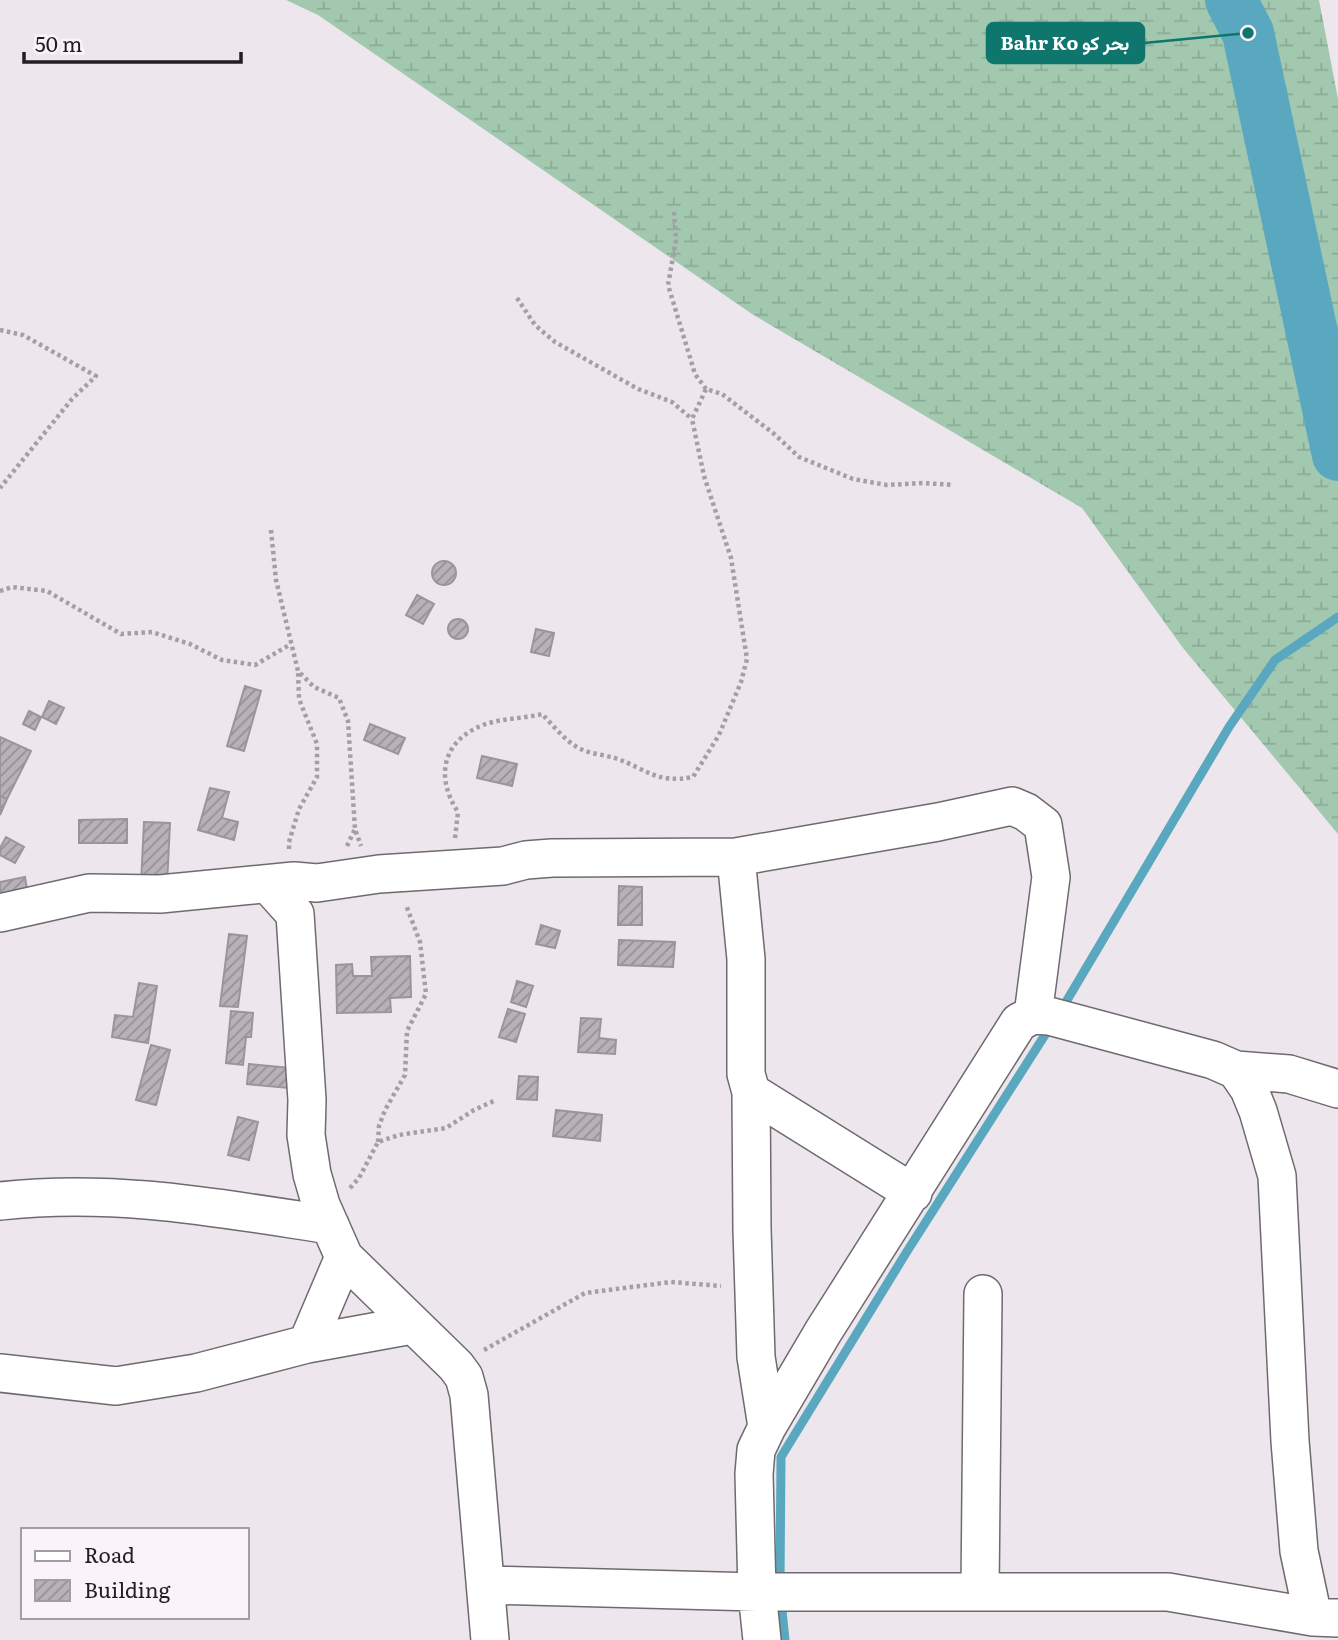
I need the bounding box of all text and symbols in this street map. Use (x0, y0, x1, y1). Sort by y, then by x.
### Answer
scale bar (24, 21, 242, 65)
callout: Bahr Ko بحر كو (987, 23, 1144, 63)
text: 50 m (35, 27, 82, 58)
text: Bahr Ko بحر كو (1001, 28, 1129, 56)
legend (21, 1528, 248, 1619)
text: Road (84, 1538, 135, 1569)
text: Building (84, 1573, 171, 1604)

